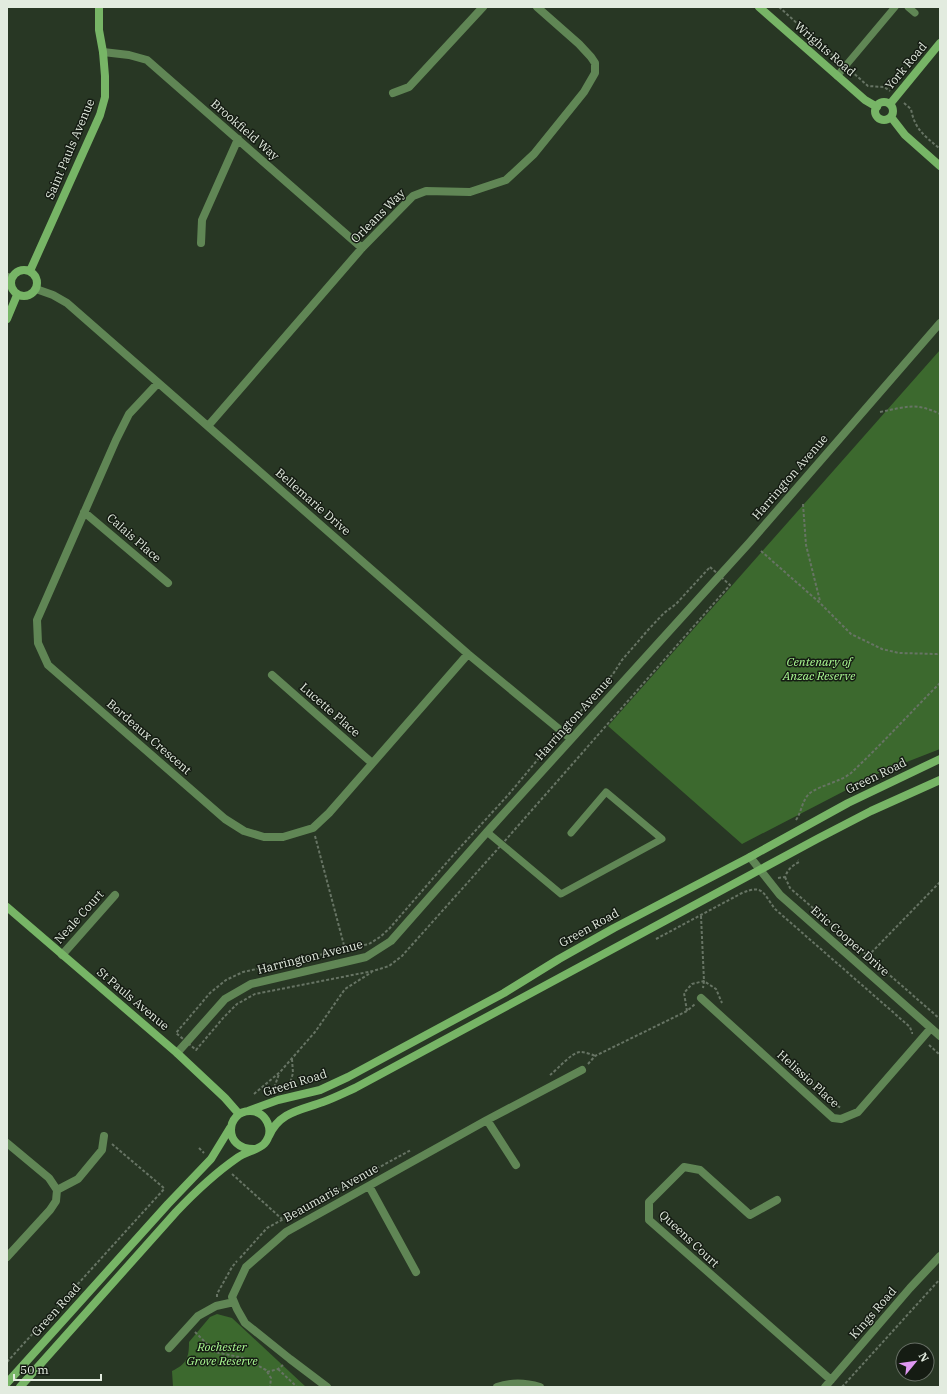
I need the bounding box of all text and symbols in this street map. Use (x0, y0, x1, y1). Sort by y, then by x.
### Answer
street label: Wrights Road (792, 18, 859, 79)
street label: York Road (881, 39, 930, 92)
street label: Saint Pauls Avenue (42, 96, 97, 201)
street label: Brookfield Way (208, 96, 283, 164)
street label: Orleans Way (347, 185, 408, 246)
street label: Harrington Avenue (748, 431, 831, 522)
street label: Bellemarie Drive (273, 465, 354, 538)
street label: Calais Place (104, 510, 165, 565)
park label: Centenary of Anzac Reserve (782, 654, 856, 683)
street label: Harrington Avenue (532, 672, 615, 763)
street label: Lucette Place (297, 679, 363, 740)
street label: Bordeaux Crescent (104, 696, 195, 777)
street label: Green Road (843, 754, 909, 797)
street label: Neale Court (51, 887, 107, 946)
street label: Eric Cooper Drive (808, 902, 893, 979)
street label: Green Road (556, 905, 621, 950)
street label: Harrington Avenue (256, 936, 364, 977)
street label: St Pauls Avenue (94, 964, 173, 1033)
street label: Helissio Place (774, 1047, 842, 1110)
street label: Green Road (261, 1066, 329, 1099)
street label: Beaumaris Avenue (281, 1160, 381, 1225)
street label: Queens Court (656, 1207, 723, 1270)
street label: Green Road (28, 1280, 83, 1339)
street label: Kings Road (846, 1284, 899, 1342)
park label: Rochester Grove Reserve (186, 1339, 258, 1368)
north arrow (895, 1342, 935, 1382)
text: N (916, 1350, 932, 1365)
scale bar (14, 1356, 101, 1382)
text: 50 m (20, 1362, 49, 1377)

